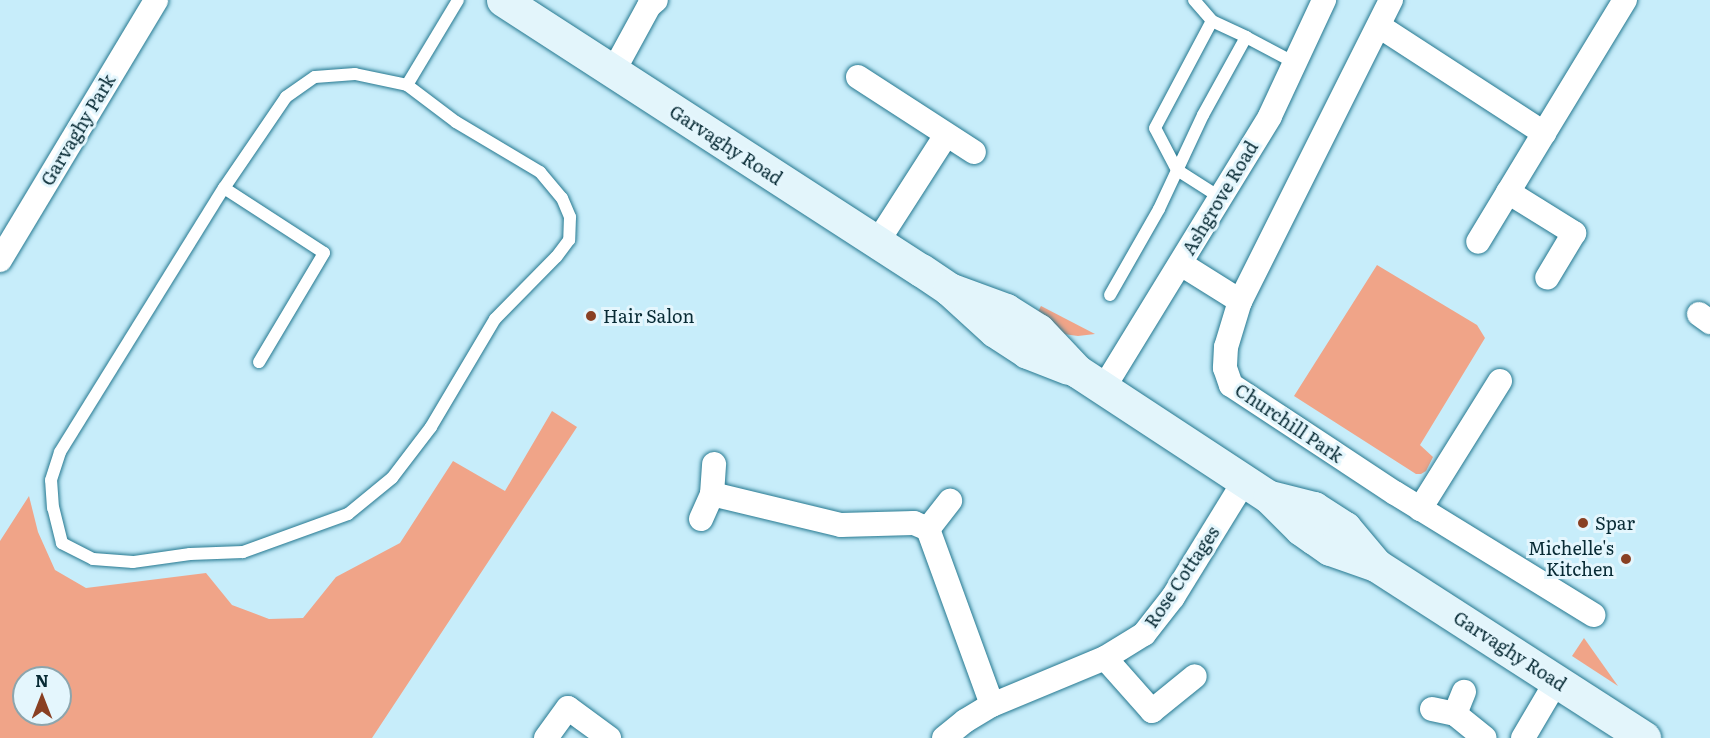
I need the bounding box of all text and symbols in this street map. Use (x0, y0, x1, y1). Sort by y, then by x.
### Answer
street label: Garvaghy Park (36, 70, 120, 190)
street label: Garvaghy Road (666, 101, 786, 189)
street label: Ashgrove Road (1178, 137, 1262, 259)
place label: Hair Salon (603, 305, 694, 327)
marker: Hair Salon (584, 309, 598, 323)
street label: Churchill Park (1231, 379, 1347, 467)
place label: Spar (1595, 512, 1635, 534)
marker: Spar (1576, 516, 1590, 530)
street label: Rose Cottages (1140, 522, 1224, 632)
place label: Michelle's Kitchen (1528, 538, 1614, 580)
marker: Michelle's Kitchen (1619, 552, 1633, 566)
street label: Garvaghy Road (1450, 607, 1570, 695)
north arrow (12, 666, 72, 726)
text: N (35, 668, 49, 692)

